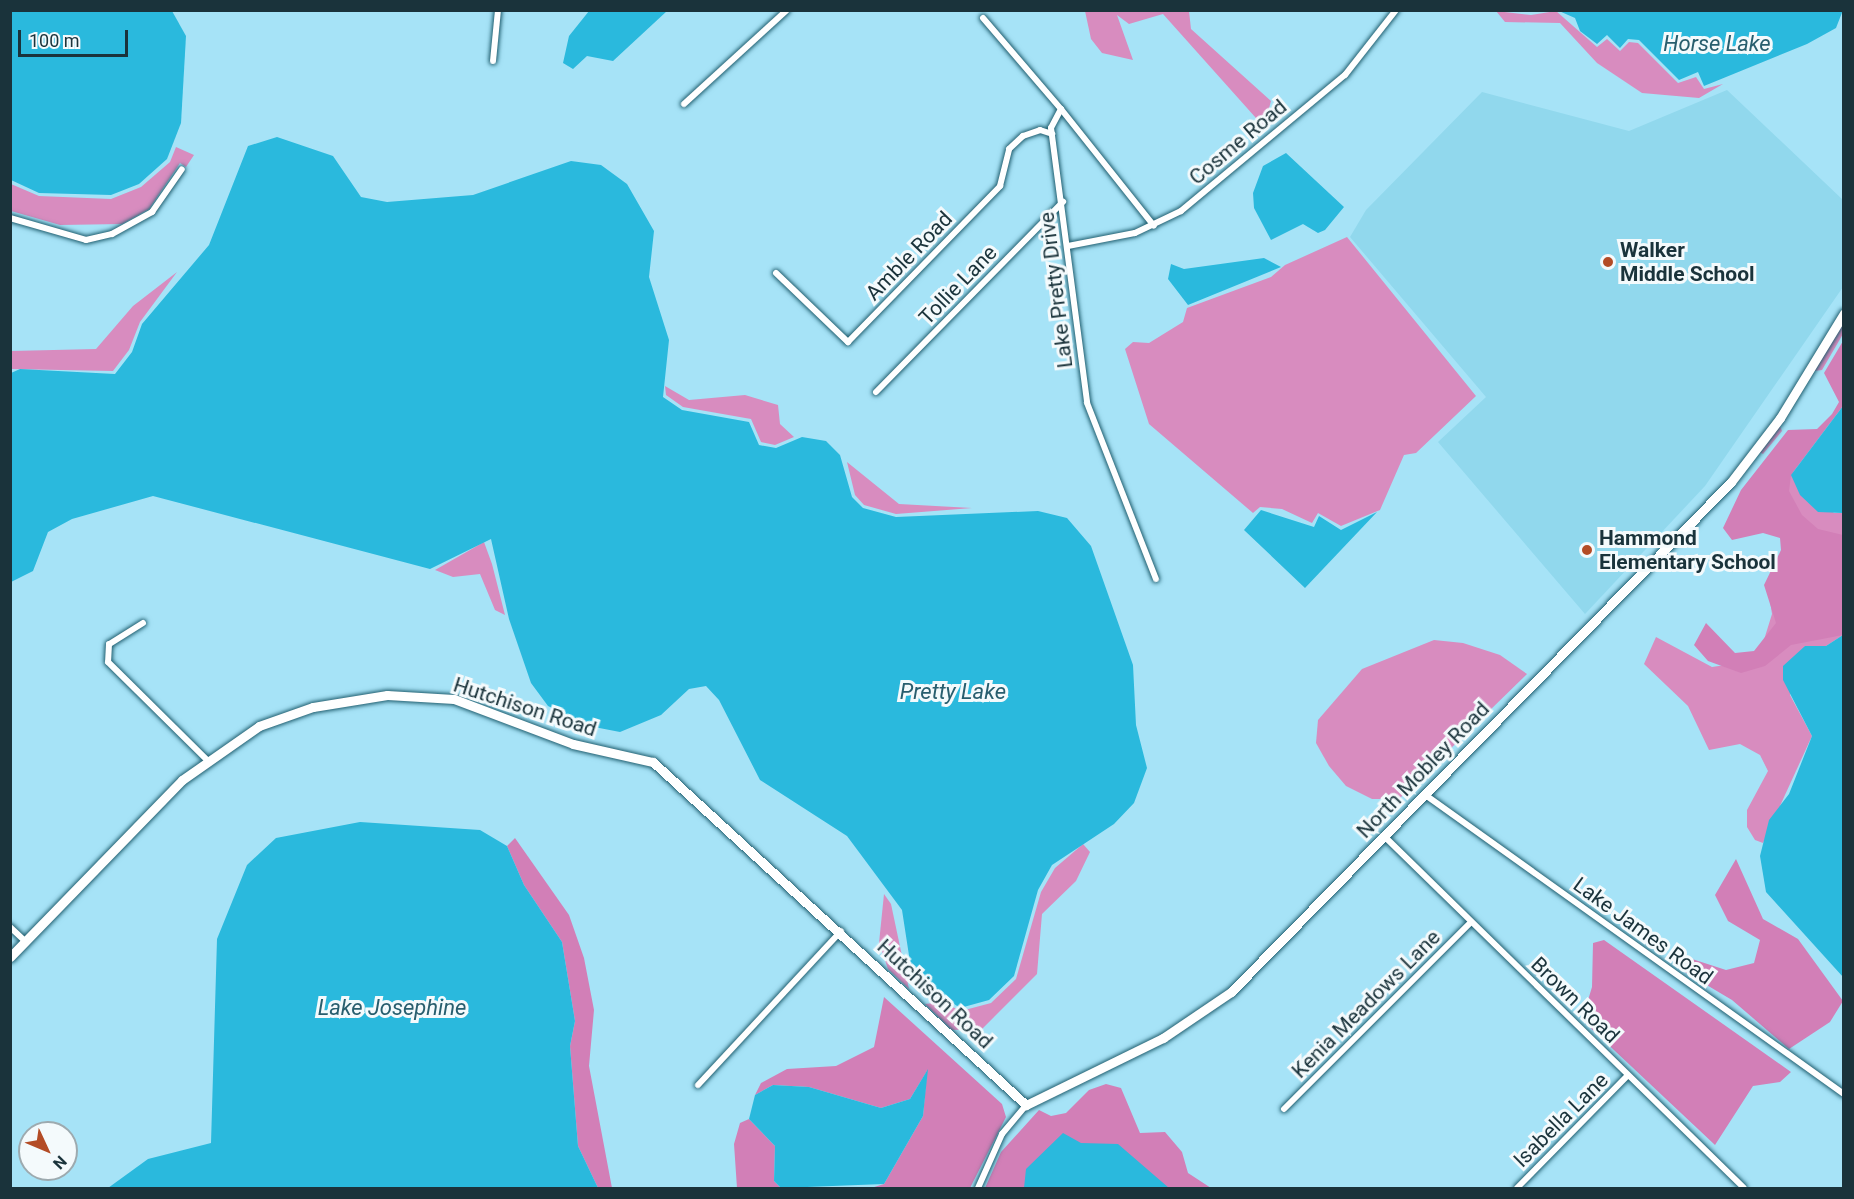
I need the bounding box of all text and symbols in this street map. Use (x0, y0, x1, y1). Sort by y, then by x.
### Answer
scale bar (21, 18, 130, 56)
text: 100 m (29, 30, 80, 51)
water label: Horse Lake (1663, 31, 1771, 57)
street label: Cosme Road (1184, 94, 1292, 190)
street label: Amble Road (861, 206, 957, 306)
street label: Lake Pretty Drive (1034, 211, 1078, 369)
place label: Walker Middle School (1620, 237, 1755, 287)
street label: Tollie Lane (914, 240, 1002, 330)
marker: Walker Middle School (1601, 255, 1615, 269)
place label: Hammond Elementary School (1599, 525, 1776, 575)
marker: Hammond Elementary School (1580, 543, 1594, 557)
street label: Hutchison Road (450, 672, 600, 742)
water label: Pretty Lake (900, 679, 1006, 705)
street label: North Mobley Road (1351, 697, 1495, 843)
street label: Lake James Road (1568, 872, 1718, 990)
street label: Kenia Meadows Lane (1287, 925, 1445, 1083)
street label: Hutchison Road (872, 934, 998, 1054)
street label: Brown Road (1526, 952, 1624, 1048)
water label: Lake Josephine (318, 995, 466, 1021)
street label: Isabella Lane (1509, 1068, 1613, 1172)
north arrow (18, 1121, 78, 1181)
text: N (49, 1152, 71, 1173)

